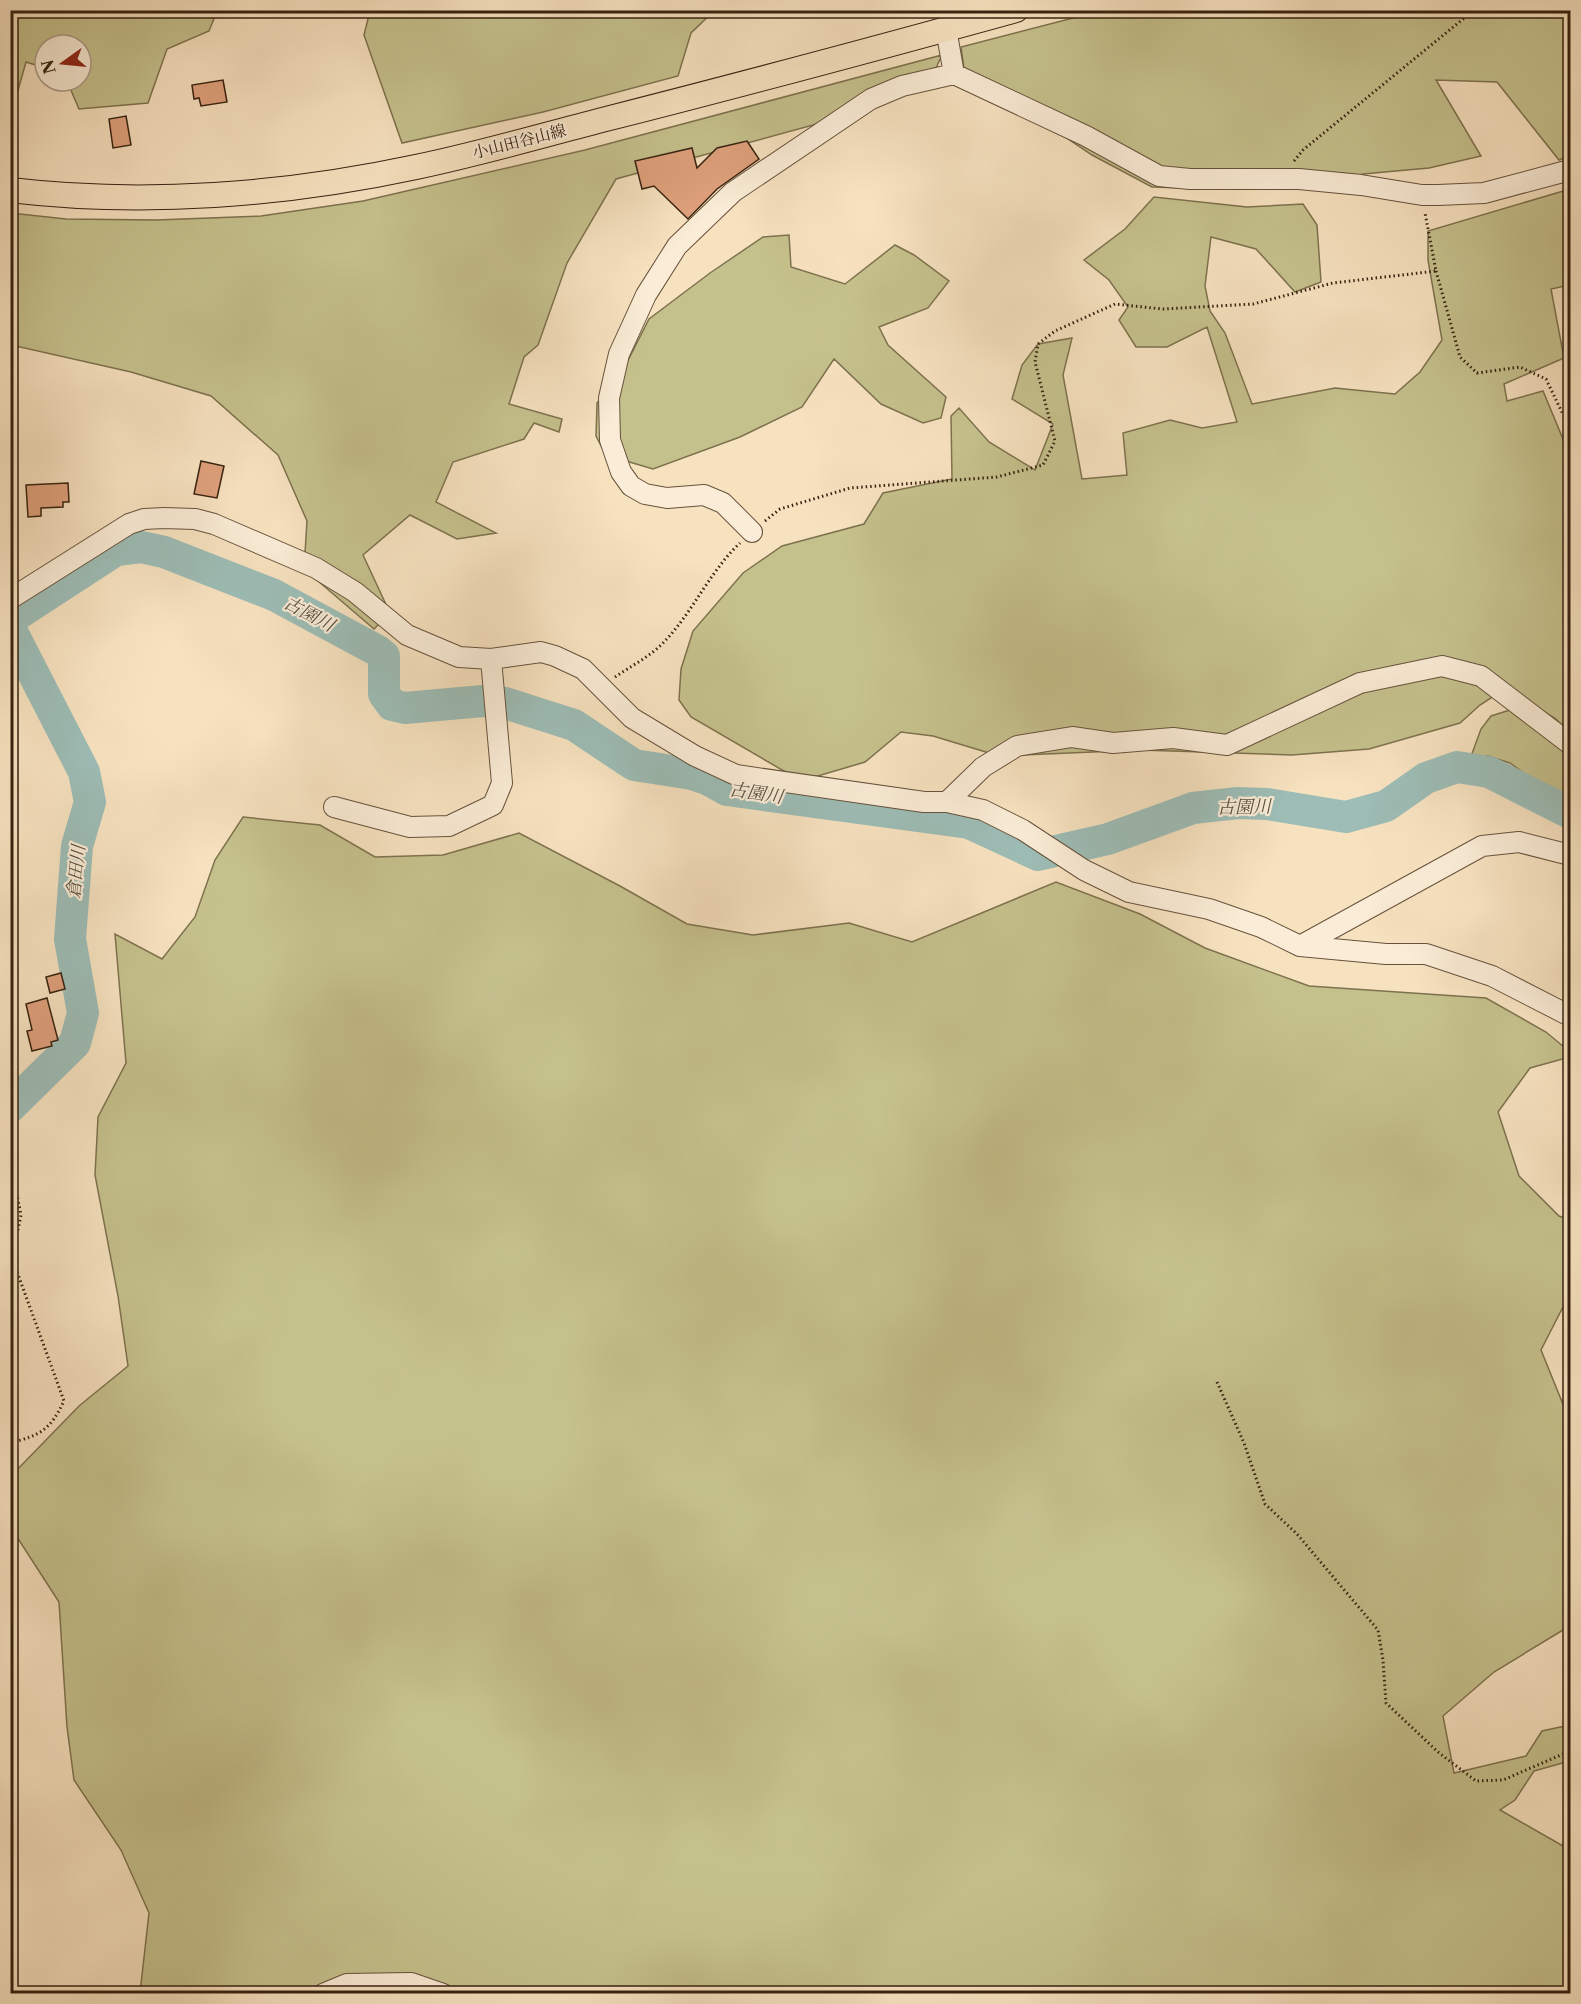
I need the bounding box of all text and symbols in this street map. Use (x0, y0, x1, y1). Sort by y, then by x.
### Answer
north arrow (33, 33, 93, 93)
text: N (37, 57, 60, 76)
street label: 小山田谷山線 (470, 120, 568, 162)
water label: 古園川 (280, 592, 340, 637)
water label: 古園川 (728, 778, 786, 808)
water label: 古園川 (1217, 795, 1273, 818)
water label: 倉田川 (62, 842, 90, 900)

